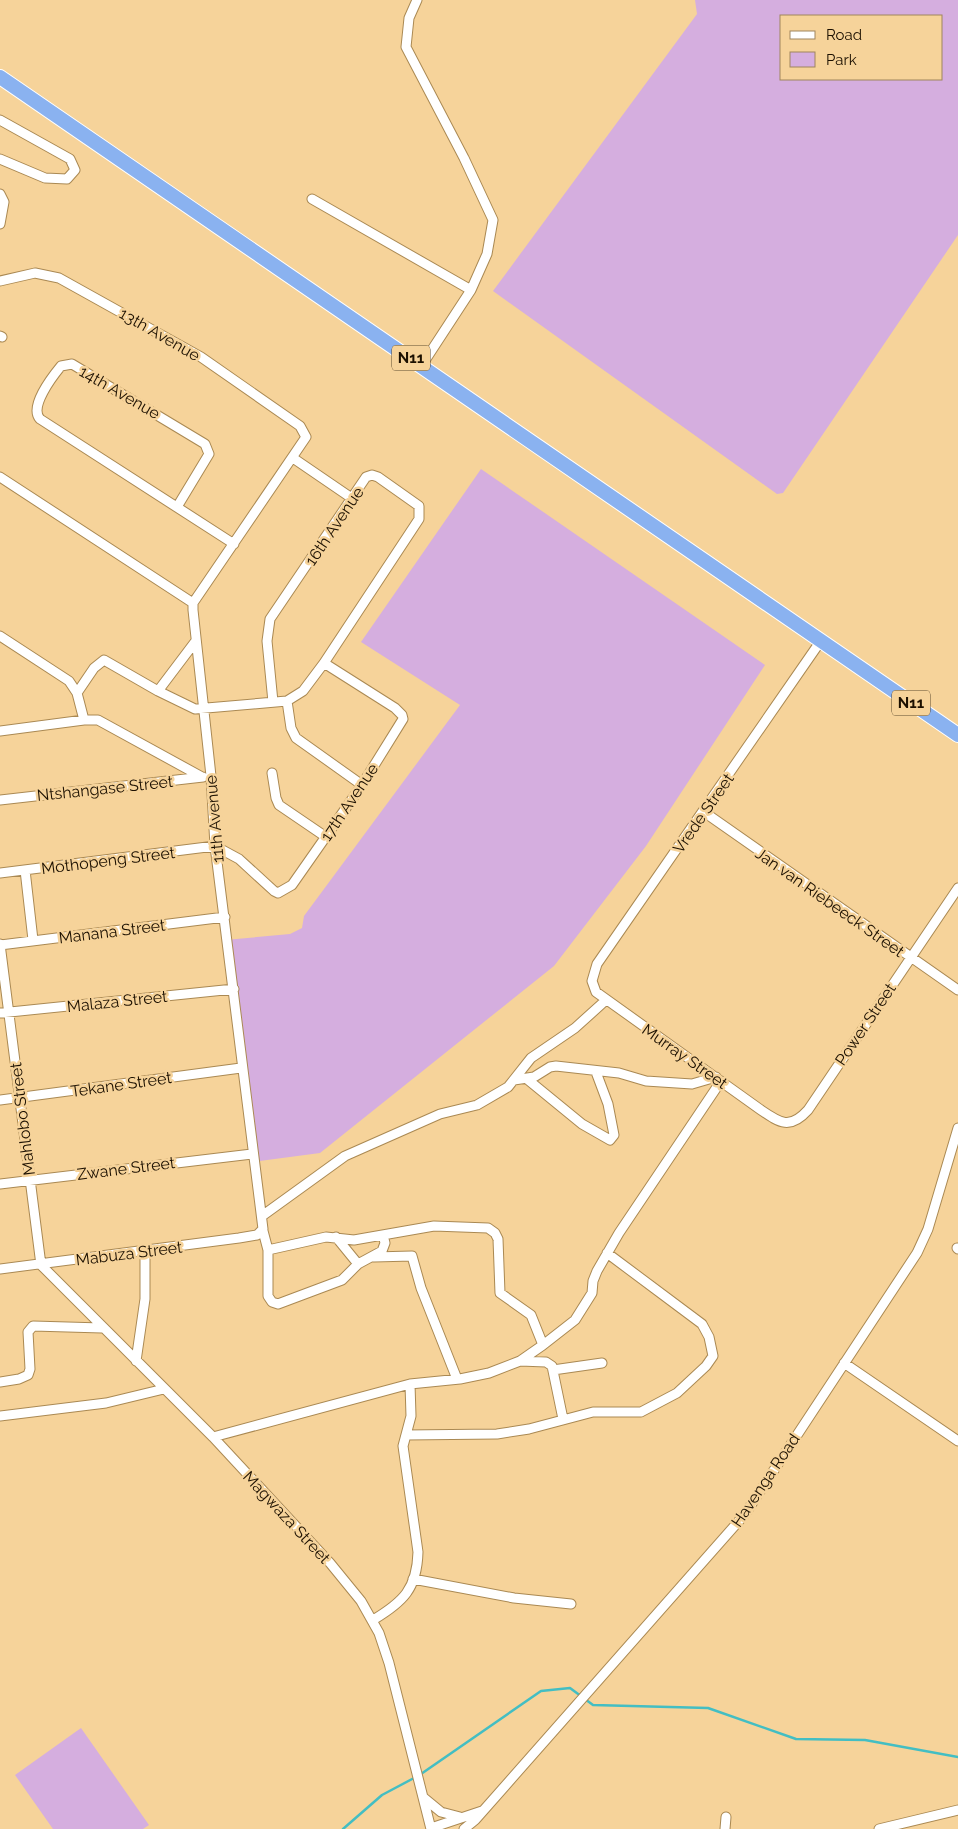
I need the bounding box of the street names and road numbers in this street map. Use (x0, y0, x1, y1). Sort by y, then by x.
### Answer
street label: 13th Avenue (116, 304, 203, 365)
road number: N11 (392, 346, 430, 370)
street label: 14th Avenue (76, 362, 163, 423)
street label: 16th Avenue (301, 483, 368, 569)
road number: N11 (892, 690, 930, 716)
street label: 17th Avenue (316, 760, 382, 845)
street label: Vrede Street (669, 769, 738, 857)
street label: Ntshangase Street (36, 772, 175, 805)
street label: 11th Avenue (201, 774, 228, 864)
street label: Mothopeng Street (40, 843, 177, 878)
street label: Jan van Riebeeck Street (752, 844, 908, 961)
street label: Manana Street (58, 915, 167, 947)
street label: Power Street (831, 979, 900, 1069)
street label: Malaza Street (66, 987, 169, 1016)
street label: Murray Street (638, 1020, 732, 1093)
street label: Mahlobo Street (6, 1061, 39, 1177)
street label: Tekane Street (69, 1068, 173, 1101)
street label: Zwane Street (76, 1153, 177, 1184)
street label: Mabuza Street (75, 1237, 184, 1269)
street label: Havenga Road (727, 1430, 804, 1530)
street label: Magwaza Street (239, 1467, 335, 1568)

